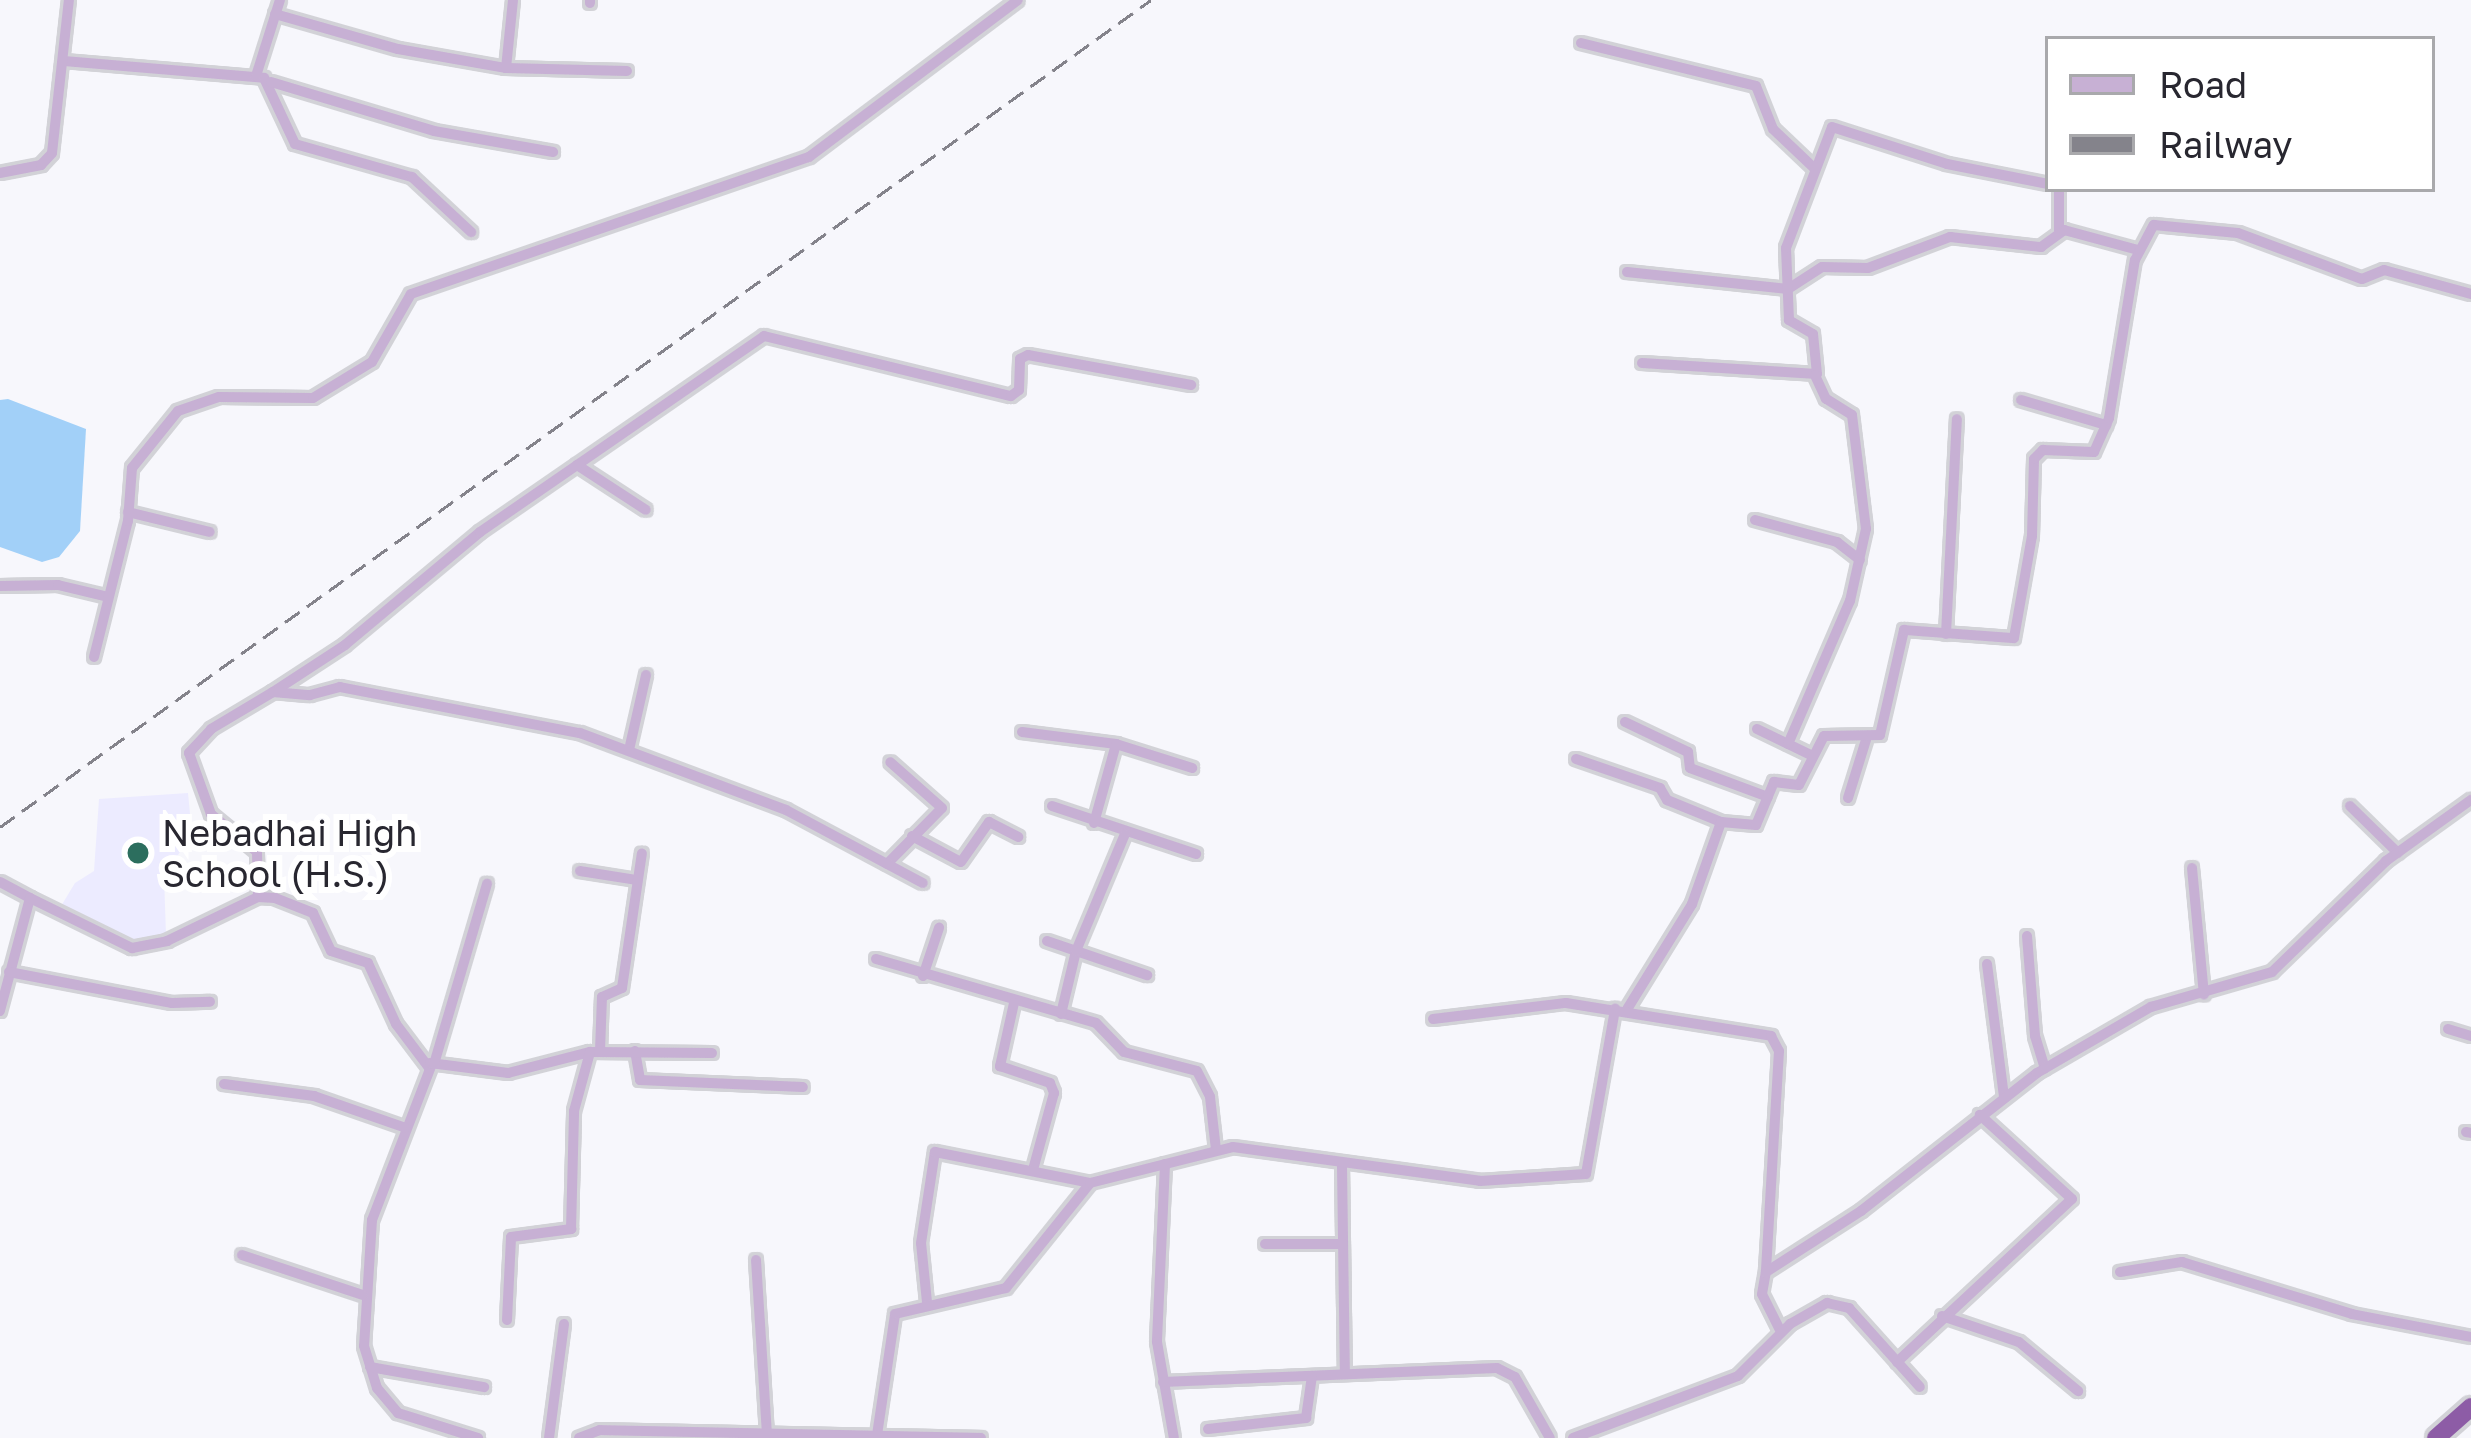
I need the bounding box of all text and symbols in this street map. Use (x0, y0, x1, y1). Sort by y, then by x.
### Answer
legend (2045, 36, 2435, 192)
text: Road (2159, 63, 2247, 106)
text: Railway (2159, 123, 2293, 166)
place label: Nebadhai High School (H.S.) (162, 810, 417, 895)
marker: Nebadhai High School (H.S.) (125, 840, 151, 866)

